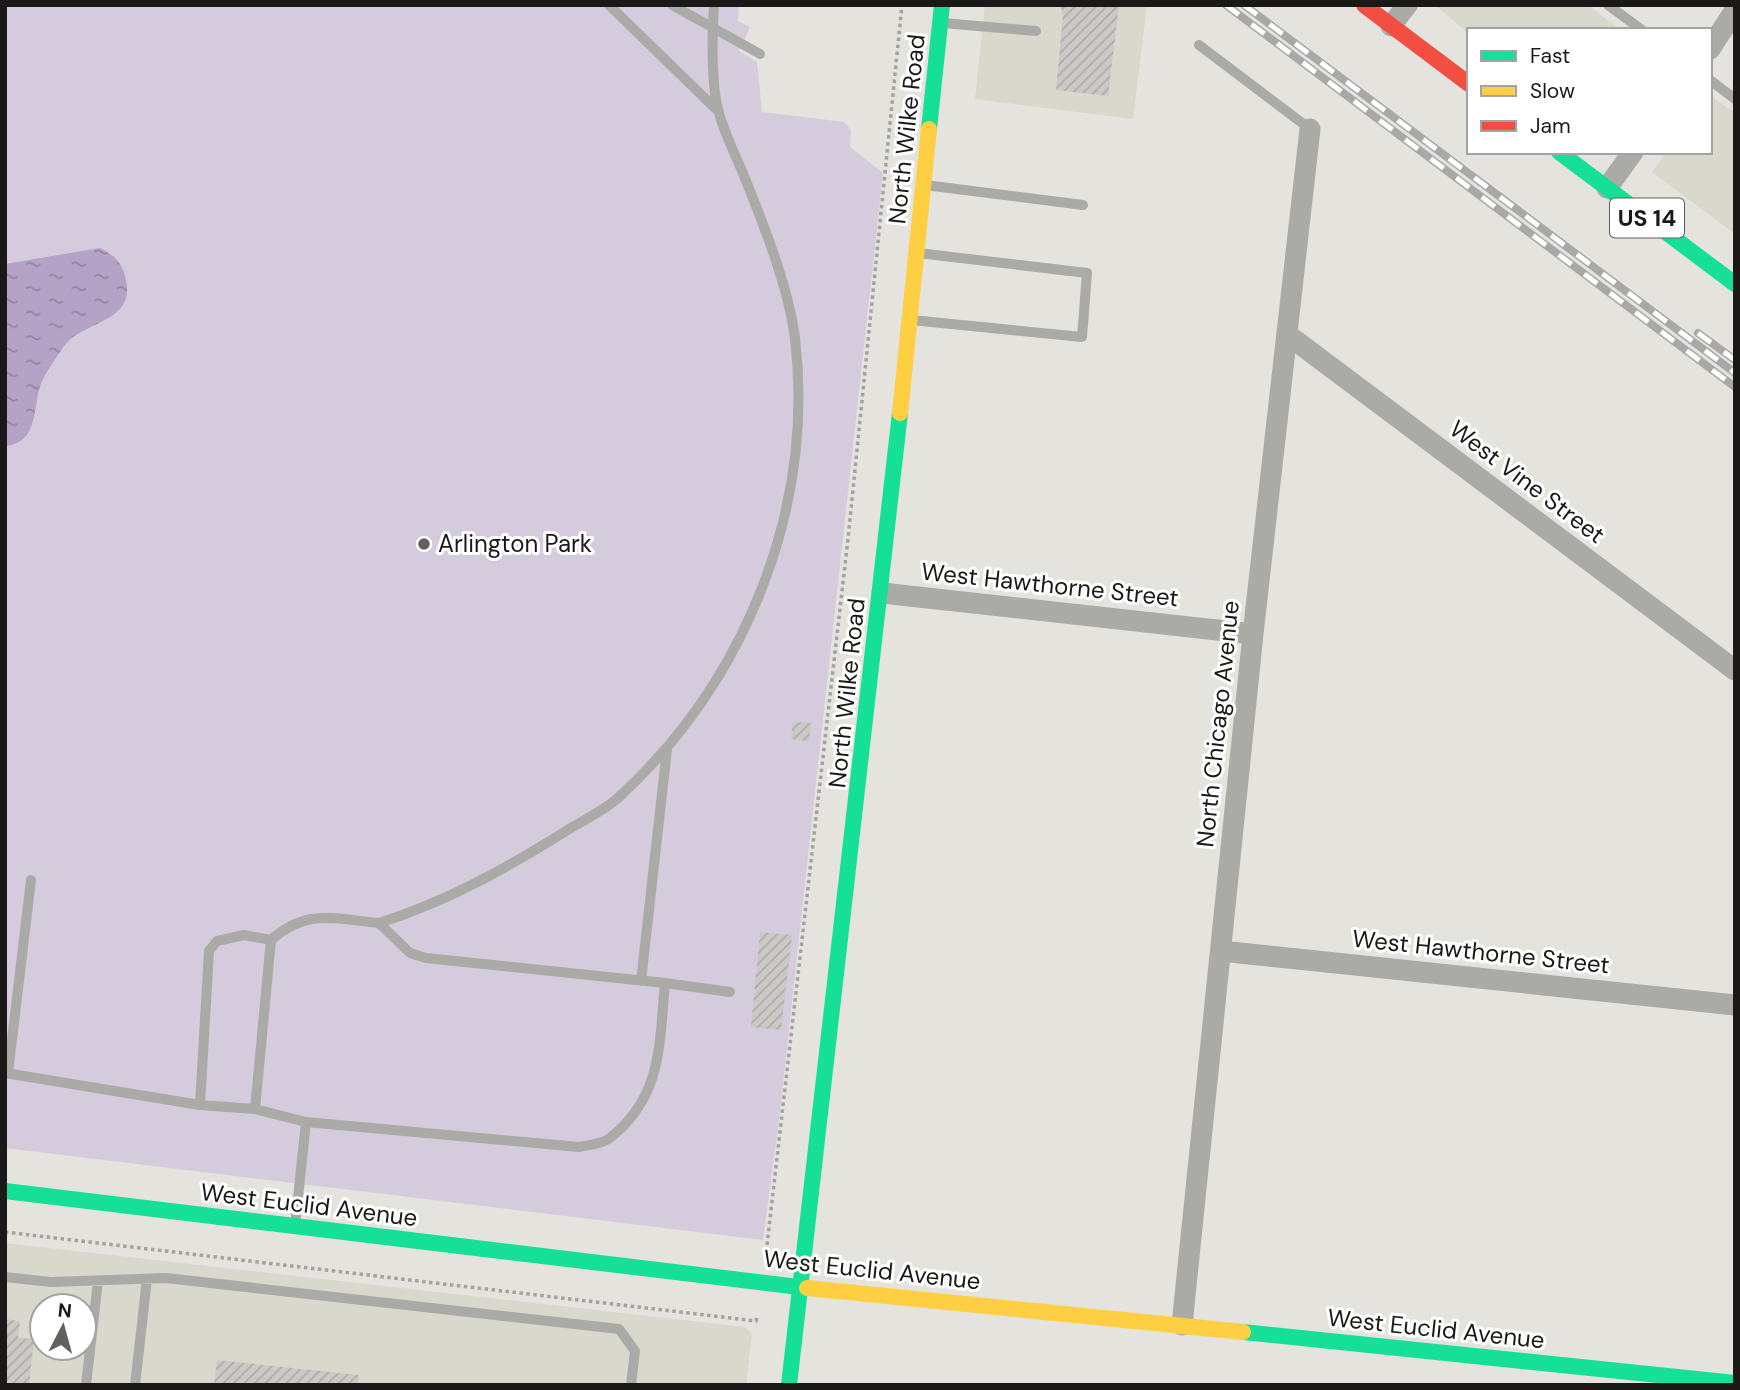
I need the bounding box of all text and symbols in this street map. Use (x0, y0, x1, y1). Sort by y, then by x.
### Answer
legend (1467, 28, 1712, 154)
street label: North Wilke Road (881, 32, 932, 225)
text: Fast (1530, 42, 1570, 70)
text: Slow (1530, 77, 1575, 105)
text: Jam (1530, 112, 1571, 140)
road number: US 14 (1610, 198, 1684, 238)
street label: West Vine Street (1443, 413, 1611, 550)
place label: Arlington Park (438, 528, 592, 559)
marker: Arlington Park (416, 536, 432, 552)
street label: West Hawthorne Street (920, 556, 1180, 613)
street label: North Wilke Road (821, 596, 872, 789)
street label: North Chicago Avenue (1189, 599, 1246, 849)
street label: West Hawthorne Street (1351, 923, 1611, 980)
street label: West Euclid Avenue (199, 1176, 419, 1233)
street label: West Euclid Avenue (762, 1243, 982, 1296)
north arrow (28, 1292, 98, 1362)
text: N (57, 1297, 73, 1324)
street label: West Euclid Avenue (1326, 1302, 1546, 1355)

